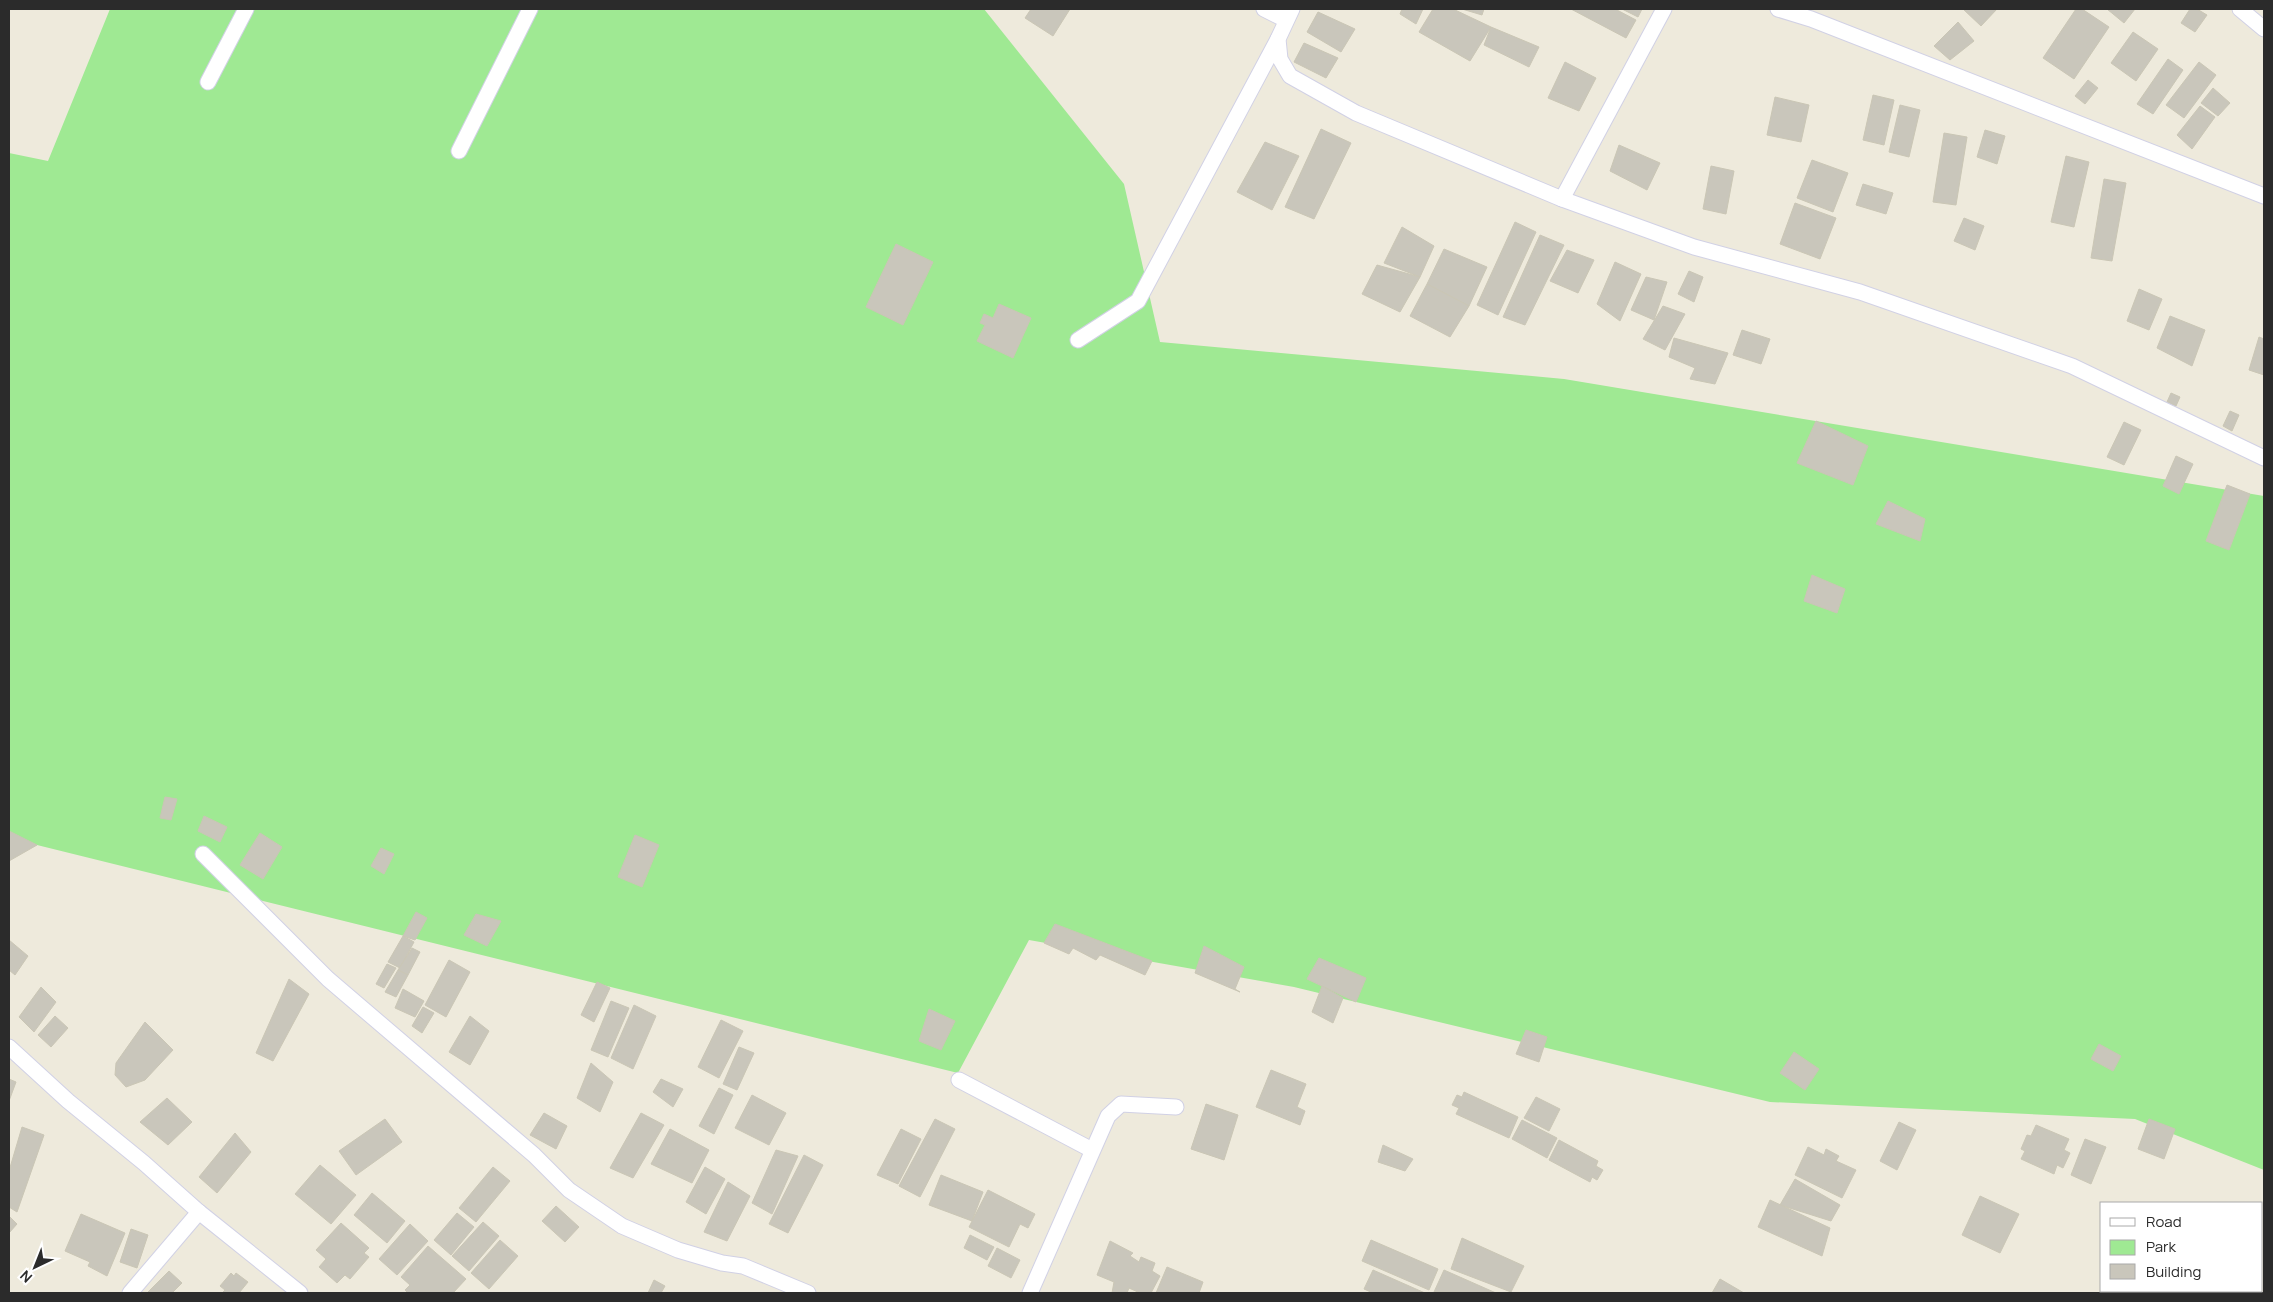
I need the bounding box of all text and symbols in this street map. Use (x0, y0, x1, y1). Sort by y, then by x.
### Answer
legend (2100, 1202, 2263, 1292)
text: Road (2146, 1211, 2182, 1232)
text: Park (2146, 1236, 2176, 1257)
north arrow (10, 1242, 60, 1292)
text: Building (2146, 1261, 2201, 1282)
text: N (16, 1266, 36, 1287)

